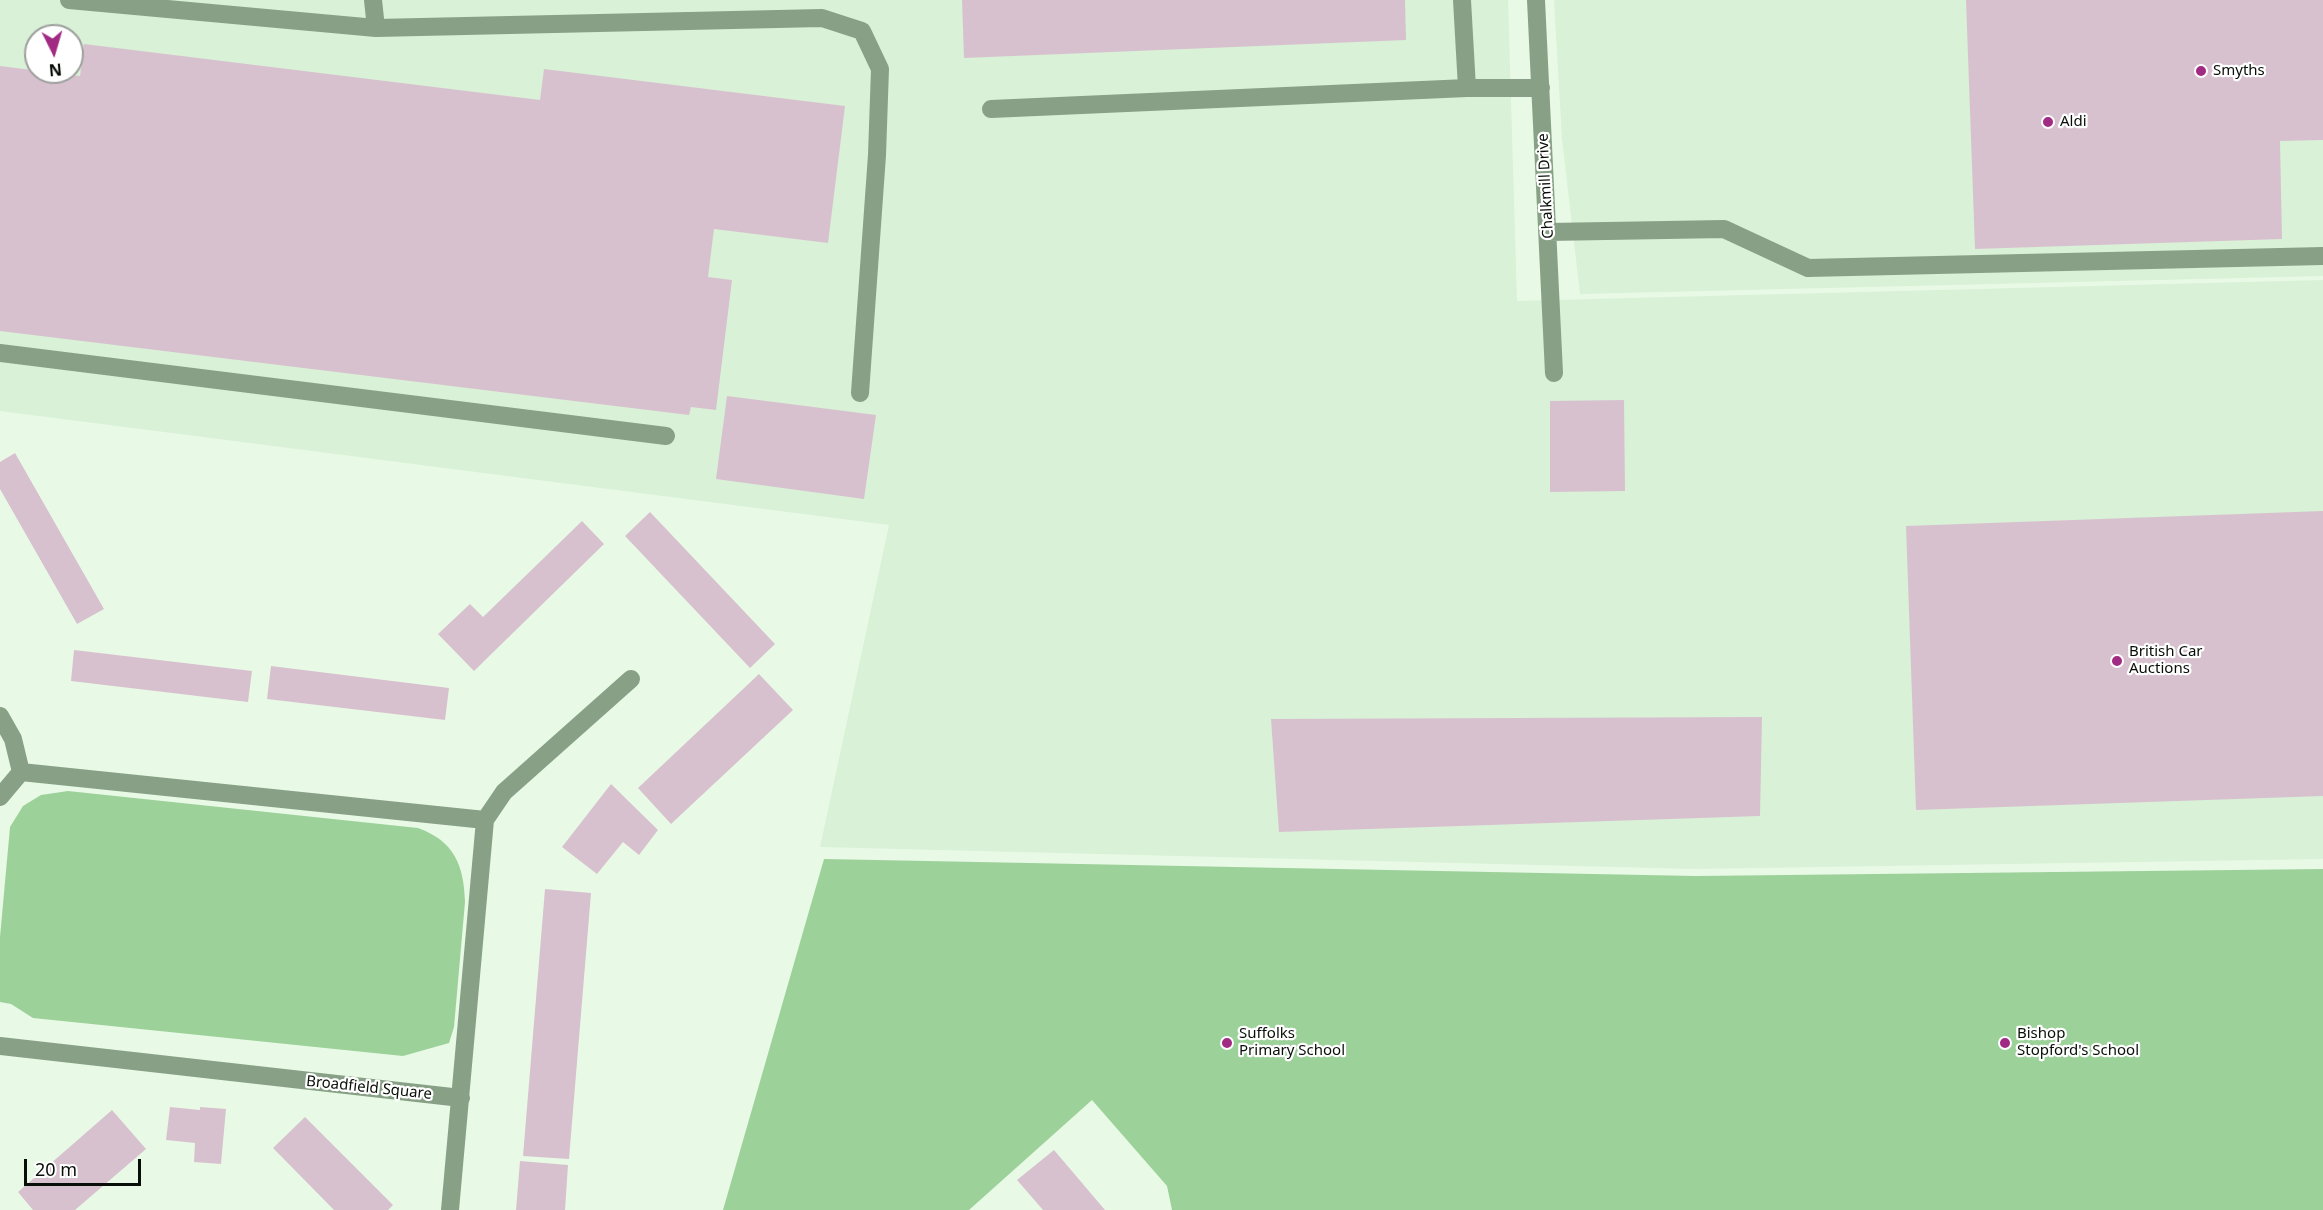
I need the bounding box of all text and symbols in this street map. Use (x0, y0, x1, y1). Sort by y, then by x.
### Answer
north arrow (24, 24, 84, 84)
text: N (48, 58, 63, 81)
place label: Smyths (2213, 62, 2265, 80)
marker: Smyths (2194, 64, 2208, 78)
place label: Aldi (2060, 113, 2087, 131)
marker: Aldi (2041, 115, 2055, 129)
street label: Chalkmill Drive (1534, 133, 1558, 239)
place label: British Car Auctions (2129, 643, 2203, 678)
marker: British Car Auctions (2110, 654, 2124, 668)
place label: Suffolks Primary School (1239, 1025, 1345, 1060)
place label: Bishop Stopford's School (2017, 1025, 2139, 1060)
marker: Suffolks Primary School (1220, 1036, 1234, 1050)
marker: Bishop Stopford's School (1998, 1036, 2012, 1050)
street label: Broadfield Square (305, 1072, 433, 1104)
scale bar (27, 1147, 144, 1185)
text: 20 m (35, 1157, 77, 1181)

